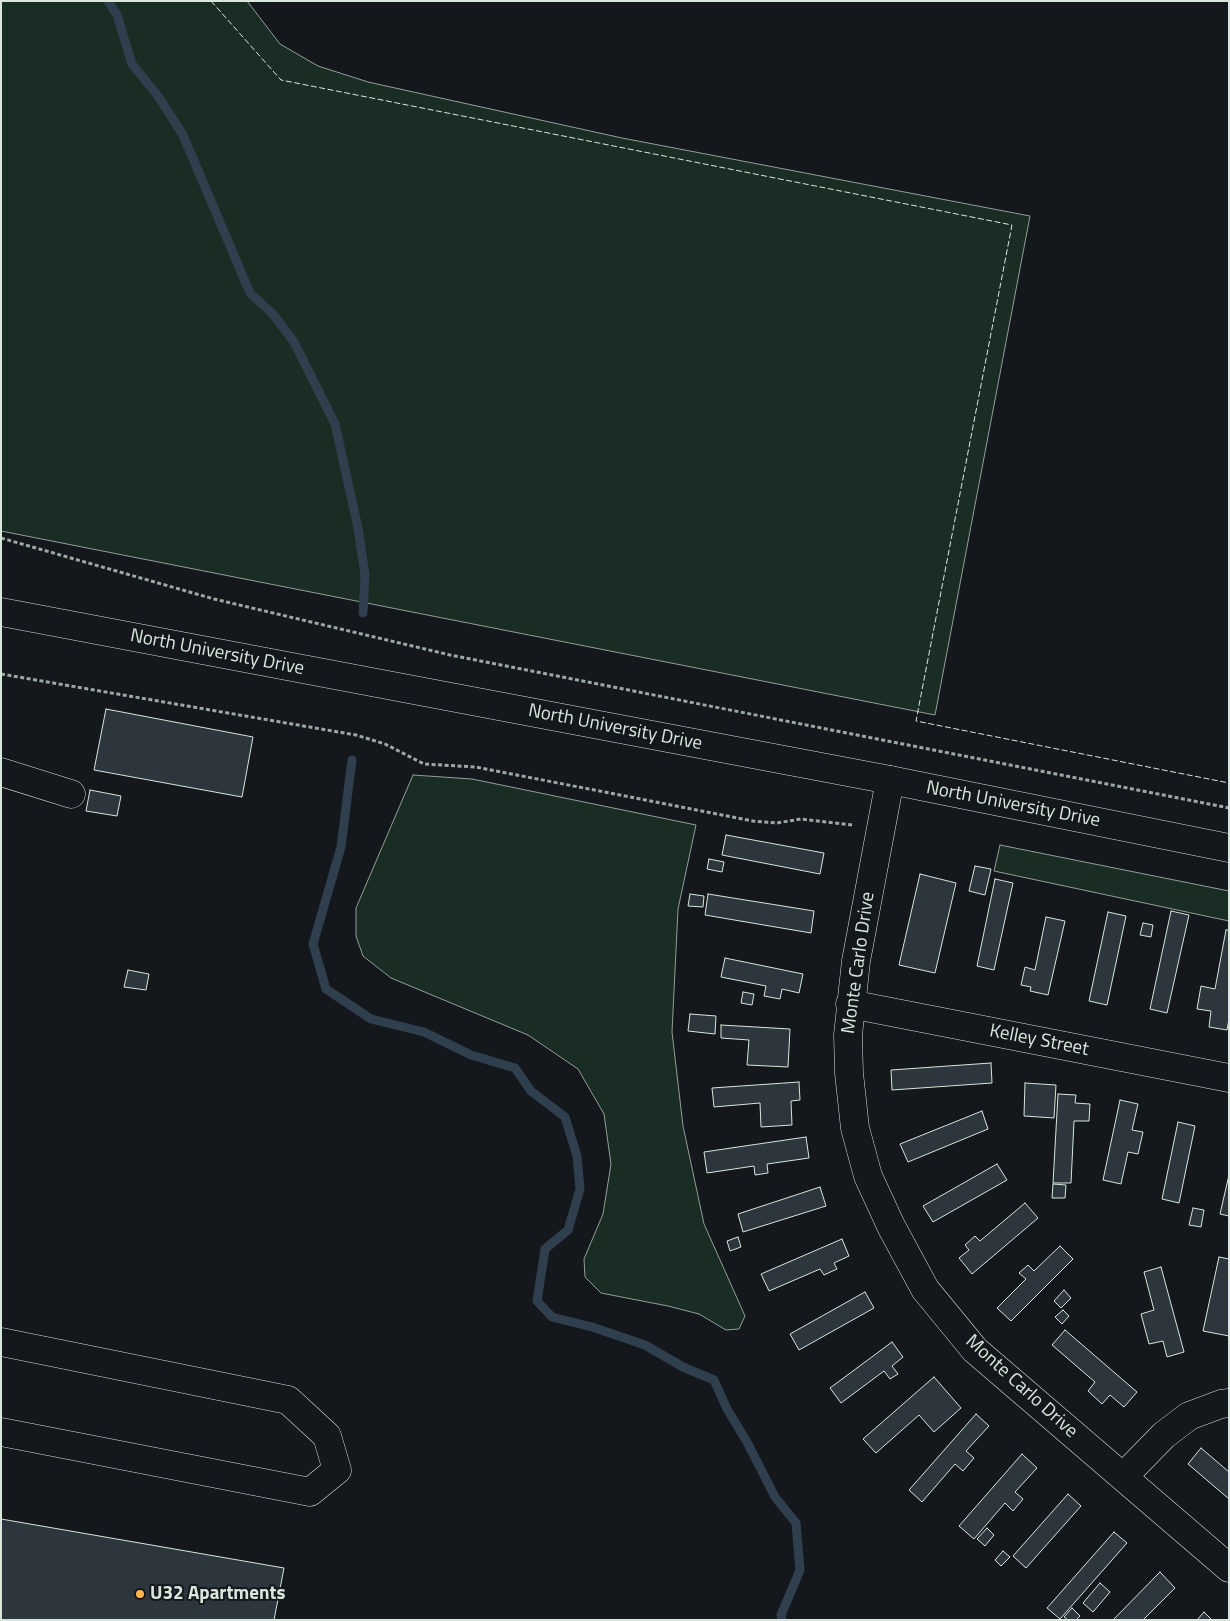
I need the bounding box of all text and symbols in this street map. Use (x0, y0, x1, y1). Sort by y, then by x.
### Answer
street label: North University Drive (128, 625, 306, 681)
street label: North University Drive (526, 700, 704, 756)
street label: North University Drive (924, 777, 1102, 833)
street label: Monte Carlo Drive (838, 891, 880, 1035)
street label: Kelley Street (987, 1020, 1091, 1062)
street label: Monte Carlo Drive (960, 1331, 1082, 1443)
place label: U32 Apartments (150, 1583, 285, 1605)
marker: U32 Apartments (134, 1588, 146, 1600)

